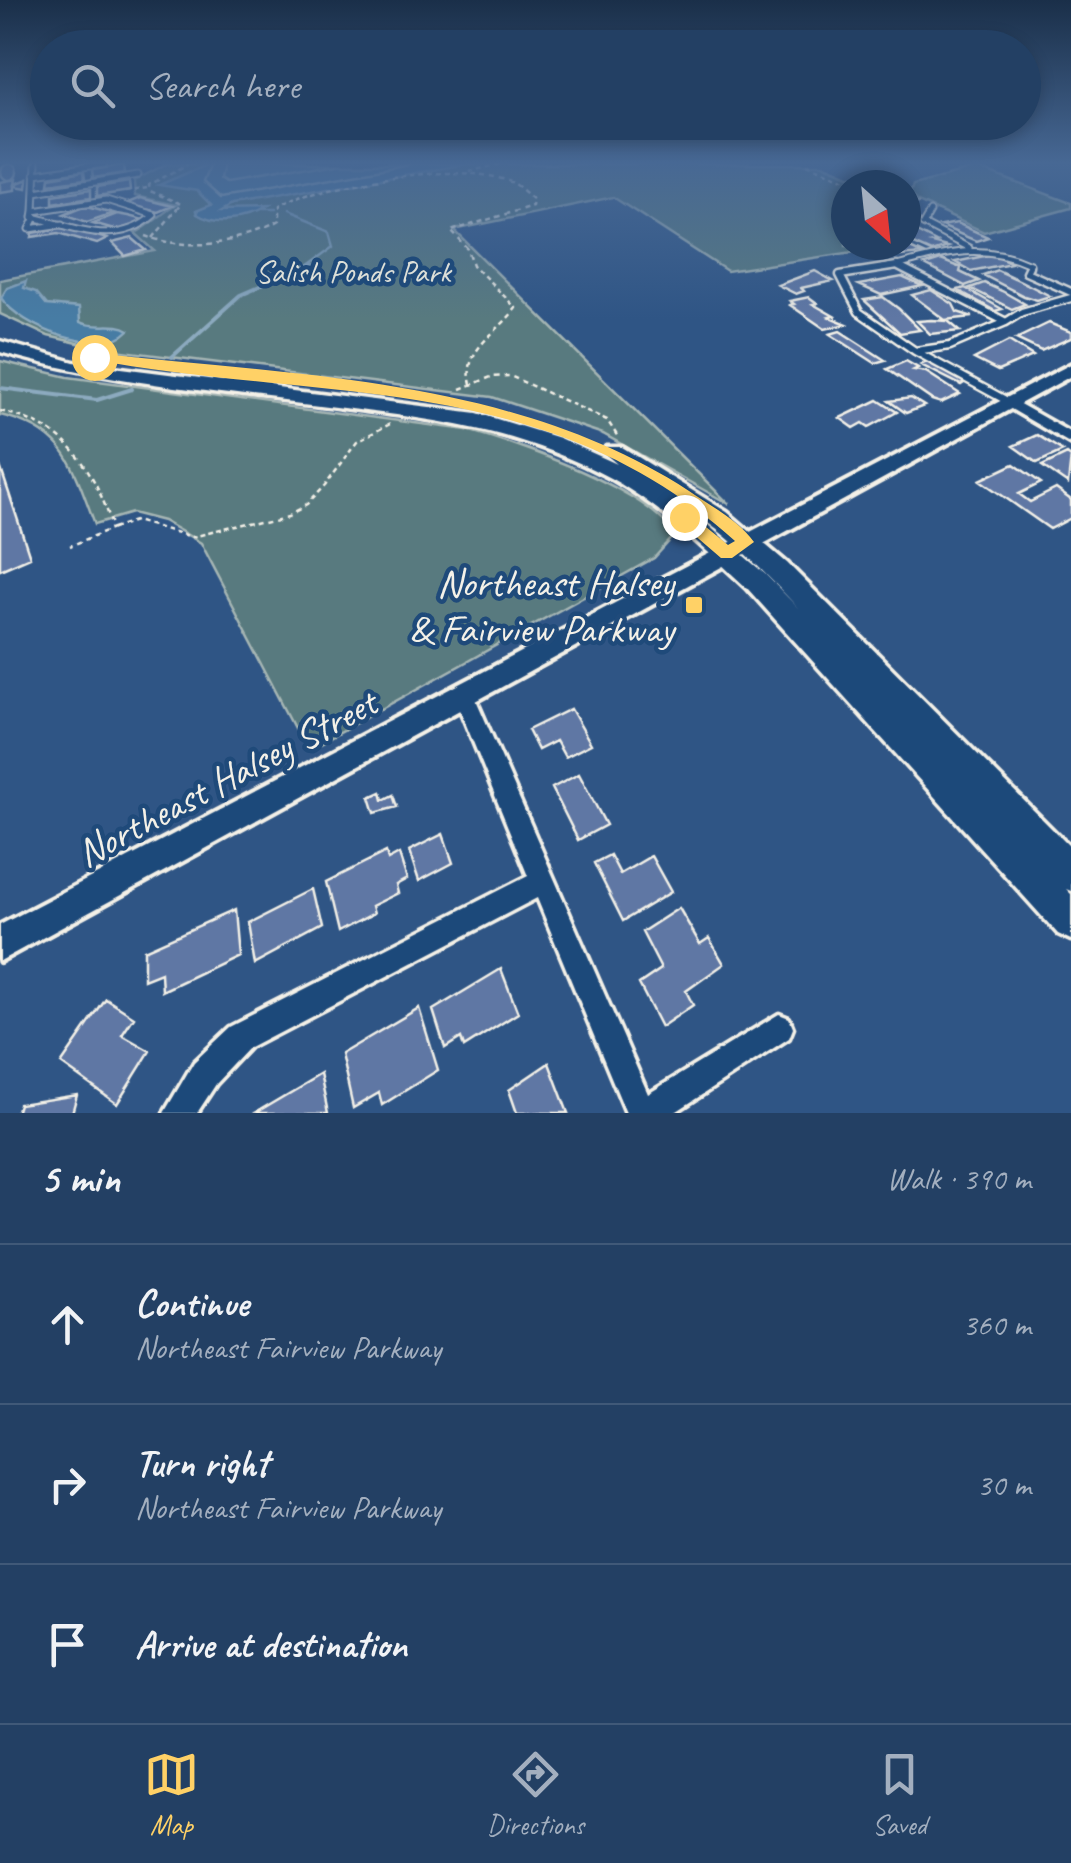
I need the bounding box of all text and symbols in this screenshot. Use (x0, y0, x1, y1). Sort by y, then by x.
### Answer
search box (30, 30, 1041, 140)
icon: search (65, 58, 120, 113)
text: Search here (145, 62, 300, 109)
north arrow (831, 170, 921, 260)
park label: Salish Ponds Park (255, 251, 453, 292)
route start (72, 335, 118, 381)
route end (662, 495, 708, 541)
place label: Northeast Halsey & Fairview Parkway (409, 558, 677, 654)
marker: Northeast Halsey & Fairview Parkway (683, 594, 705, 616)
street label: Northeast Halsey Street (68, 676, 388, 878)
text: 5 min (40, 1152, 120, 1205)
text: Walk · 390 m (887, 1158, 1031, 1199)
text: Continue (135, 1280, 249, 1327)
icon: ahead (40, 1297, 95, 1352)
text: 360 m (962, 1304, 1031, 1345)
text: Northeast Fairview Parkway (135, 1327, 441, 1368)
text: Turn right (135, 1440, 269, 1487)
icon: right (40, 1457, 95, 1512)
text: 30 m (977, 1464, 1031, 1505)
text: Northeast Fairview Parkway (135, 1487, 441, 1528)
icon: arrive (40, 1617, 95, 1672)
text: Arrive at destination (135, 1621, 407, 1668)
tab: Map (144, 1747, 199, 1842)
tab: Directions (487, 1747, 584, 1842)
tab: Saved (872, 1747, 927, 1842)

